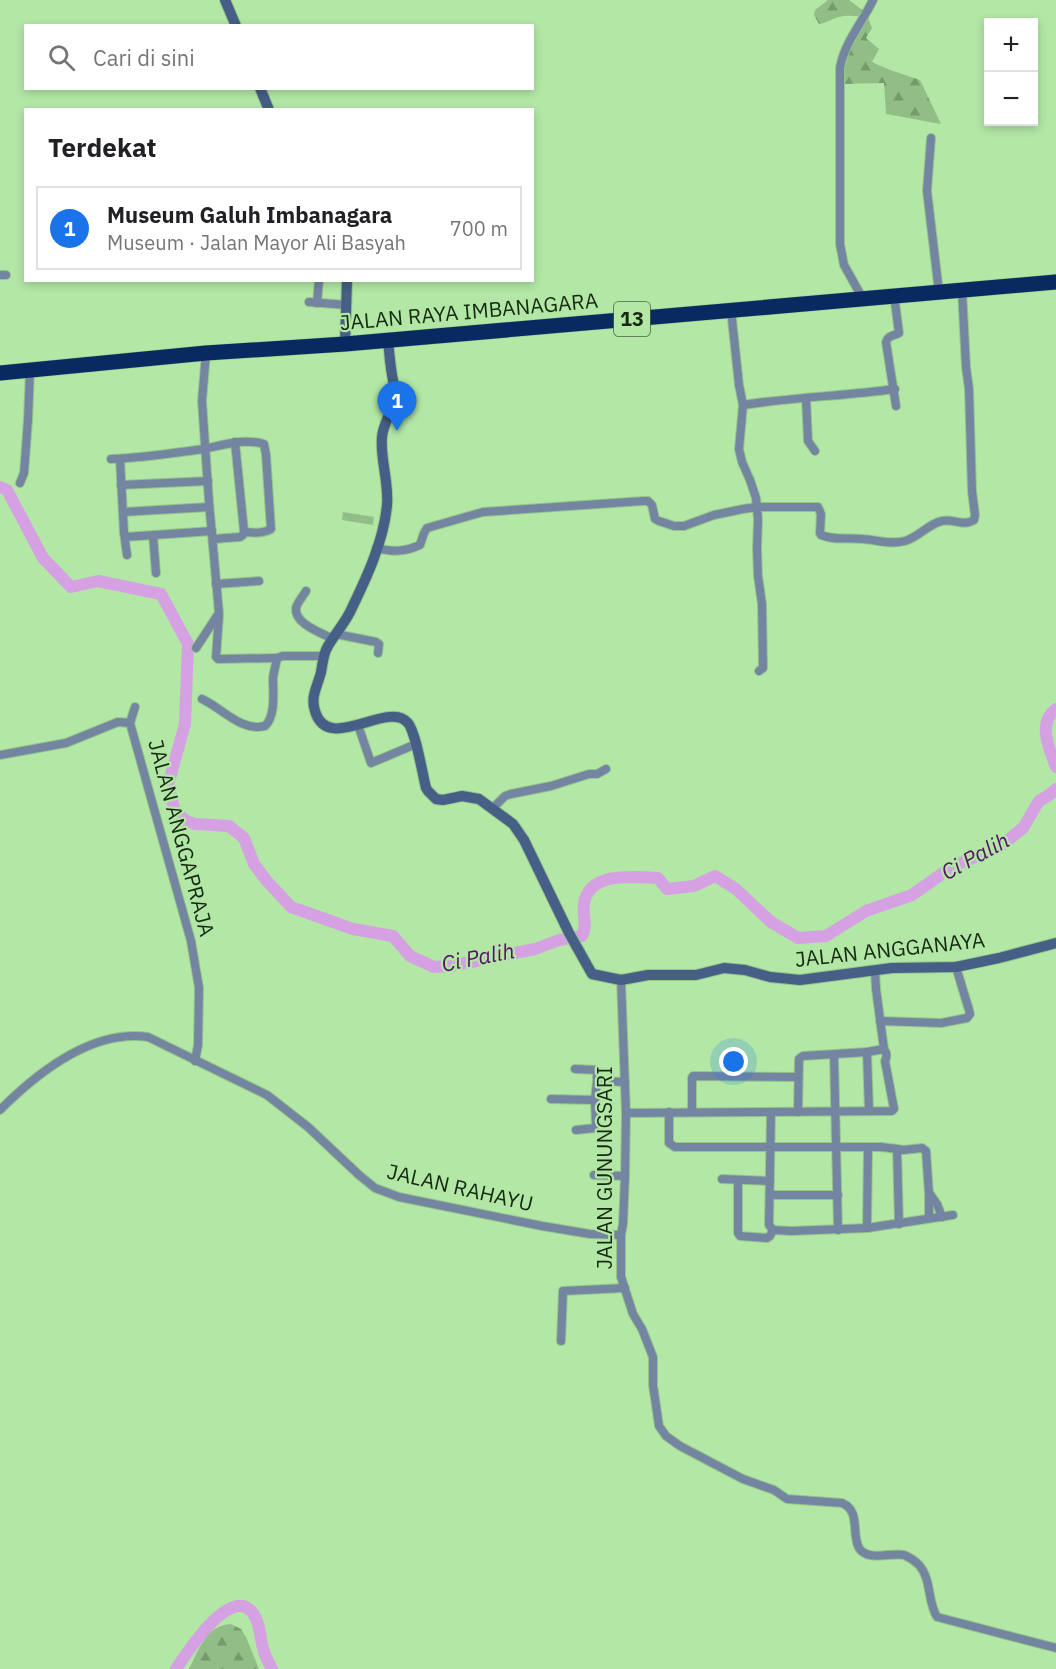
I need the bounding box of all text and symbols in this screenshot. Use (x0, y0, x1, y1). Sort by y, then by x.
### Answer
map controls (984, 18, 1038, 126)
button: + (984, 18, 1038, 72)
search box (24, 24, 534, 90)
icon: search (45, 41, 78, 74)
text: Cari di sini (93, 43, 195, 72)
button: − (984, 72, 1038, 126)
text: Terdekat (48, 130, 157, 164)
text: Museum Galuh Imbanagara (107, 200, 392, 229)
text: 1 (64, 215, 76, 242)
text: 700 m (450, 215, 508, 242)
text: Museum · Jalan Mayor Ali Basyah (107, 229, 406, 256)
street label: JALAN RAYA IMBANAGARA (339, 286, 599, 336)
road number: 13 (614, 302, 650, 336)
pin: 1 (378, 382, 416, 431)
street label: JALAN ANGGAPRAJA (142, 736, 222, 939)
water label: Ci Palih (935, 825, 1014, 886)
street label: JALAN ANGGANAYA (793, 925, 986, 973)
water label: Ci Palih (439, 935, 517, 978)
your location (719, 1047, 748, 1076)
street label: JALAN GUNUNGSARI (590, 1066, 618, 1270)
street label: JALAN RAHAYU (384, 1157, 536, 1217)

